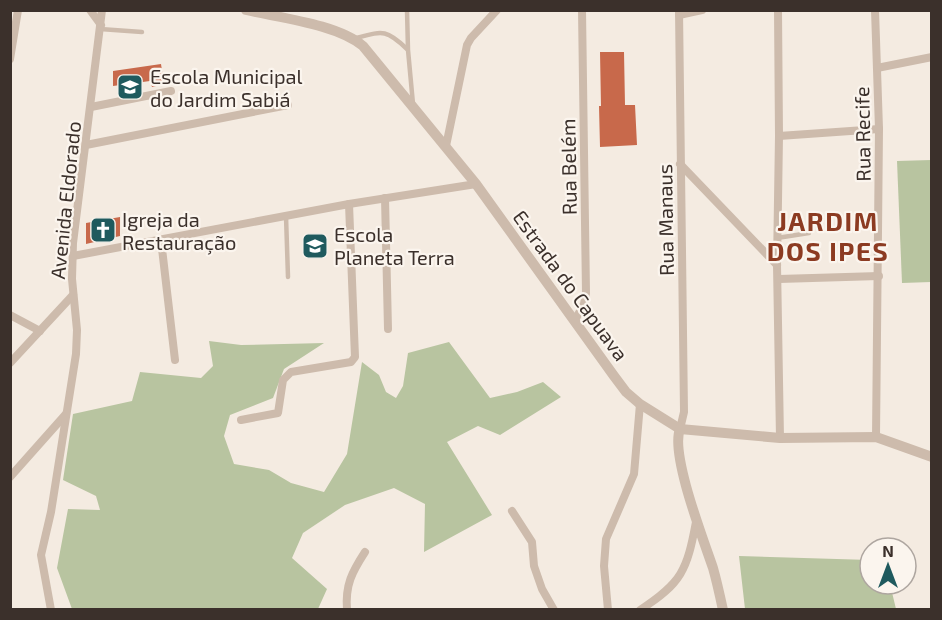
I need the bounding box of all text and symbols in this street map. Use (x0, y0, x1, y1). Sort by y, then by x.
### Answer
place label: Escola Municipal do Jardim Sabiá (150, 64, 303, 111)
school or university icon: Escola Municipal do Jardim Sabiá (115, 72, 145, 102)
street label: Rua Recife (849, 86, 875, 182)
street label: Rua Belém (555, 119, 581, 215)
street label: Avenida Eldorado (45, 120, 85, 280)
street label: Rua Manaus (652, 164, 678, 276)
street label: Estrada do Capuava (508, 205, 634, 365)
district label: JARDIM DOS IPES (767, 205, 889, 266)
place label: Igreja da Restauração (122, 207, 236, 255)
church icon: Igreja da Restauração (88, 215, 118, 245)
place label: Escola Planeta Terra (334, 222, 455, 269)
school or university icon: Escola Planeta Terra (300, 231, 330, 261)
north arrow (858, 536, 918, 596)
text: N (882, 541, 894, 560)

